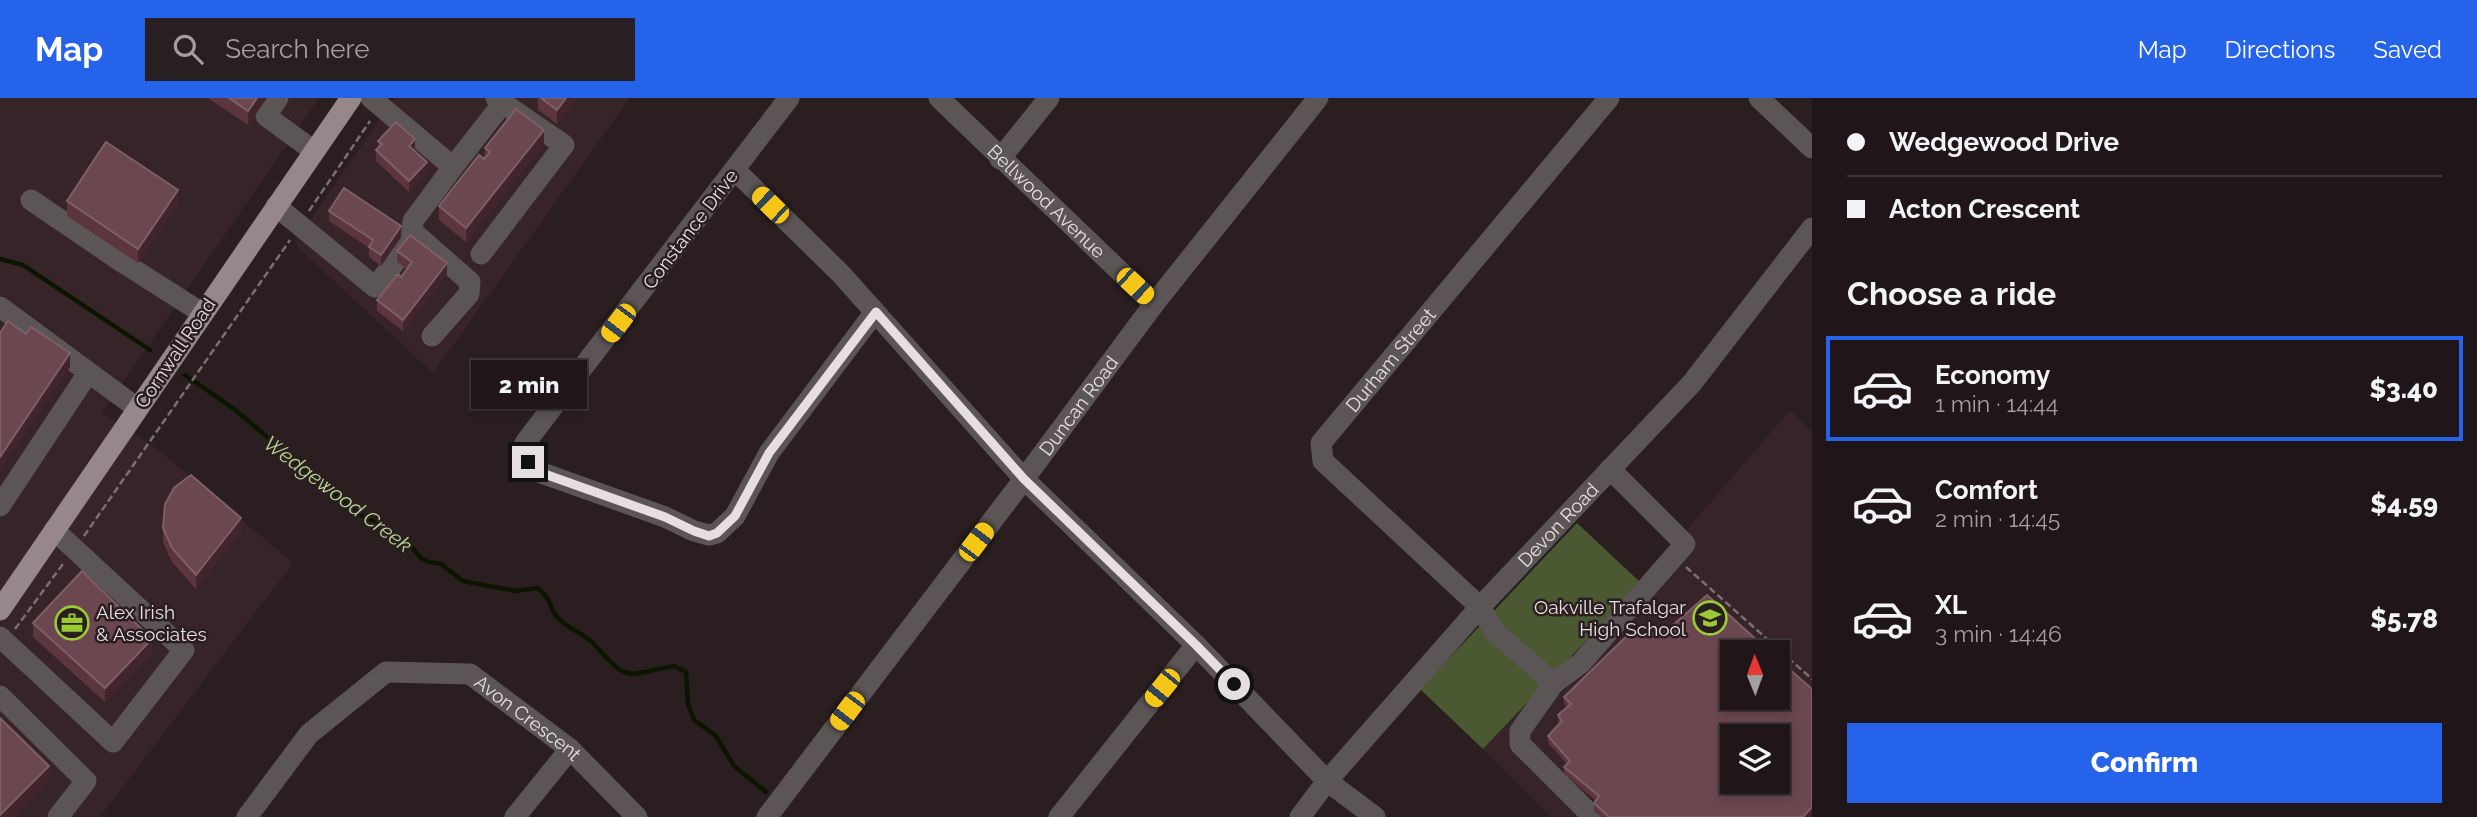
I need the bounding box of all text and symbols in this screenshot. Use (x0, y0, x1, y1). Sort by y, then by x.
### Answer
search box (145, 18, 635, 81)
text: Map (35, 30, 103, 69)
icon: search (169, 30, 207, 68)
text: Search here (225, 34, 370, 64)
text: Map (2138, 35, 2187, 64)
text: Directions (2225, 35, 2335, 64)
text: Saved (2373, 35, 2442, 64)
text: Wedgewood Drive (1889, 127, 2119, 157)
street label: Bellwood Avenue (983, 140, 1110, 262)
street label: Constance Drive (638, 165, 742, 293)
car (748, 183, 793, 227)
text: Acton Crescent (1889, 194, 2080, 224)
car (1113, 264, 1158, 308)
text: Choose a ride (1847, 275, 2056, 312)
street label: Cornwall Road (130, 294, 220, 412)
car (597, 300, 640, 346)
street label: Durham Street (1341, 303, 1440, 416)
street label: Duncan Road (1034, 352, 1123, 460)
icon: car (1851, 357, 1914, 420)
callout: 2 min (470, 360, 586, 410)
text: Economy (1935, 360, 2050, 390)
text: 2 min (499, 371, 559, 398)
text: $3.40 (2370, 374, 2438, 404)
text: 1 min · 14:44 (1935, 390, 2058, 417)
water label: Wedgewood Creek (259, 430, 417, 558)
route end (512, 446, 544, 478)
icon: car (1851, 472, 1914, 535)
text: Comfort (1935, 475, 2038, 505)
street label: Devon Road (1513, 478, 1603, 571)
text: $4.59 (2370, 489, 2438, 519)
text: 2 min · 14:45 (1935, 505, 2060, 532)
car (955, 519, 998, 565)
icon: car (1851, 587, 1914, 650)
text: XL (1935, 590, 1967, 620)
place label: Oakville Trafalgar High School (1534, 596, 1687, 640)
school or university icon: Oakville Trafalgar High School (1691, 599, 1729, 637)
place label: Alex Irish & Associates (96, 601, 207, 645)
office icon: Alex Irish & Associates (53, 604, 91, 642)
text: $5.78 (2370, 604, 2438, 634)
text: 3 min · 14:46 (1935, 620, 2062, 647)
north arrow (1720, 640, 1790, 710)
map controls (1720, 640, 1790, 794)
car (1141, 665, 1184, 711)
route start (1218, 668, 1250, 700)
street label: Avon Crescent (470, 670, 586, 765)
car (826, 688, 869, 734)
button: Confirm (1847, 723, 2442, 803)
button: layers (1720, 724, 1790, 794)

